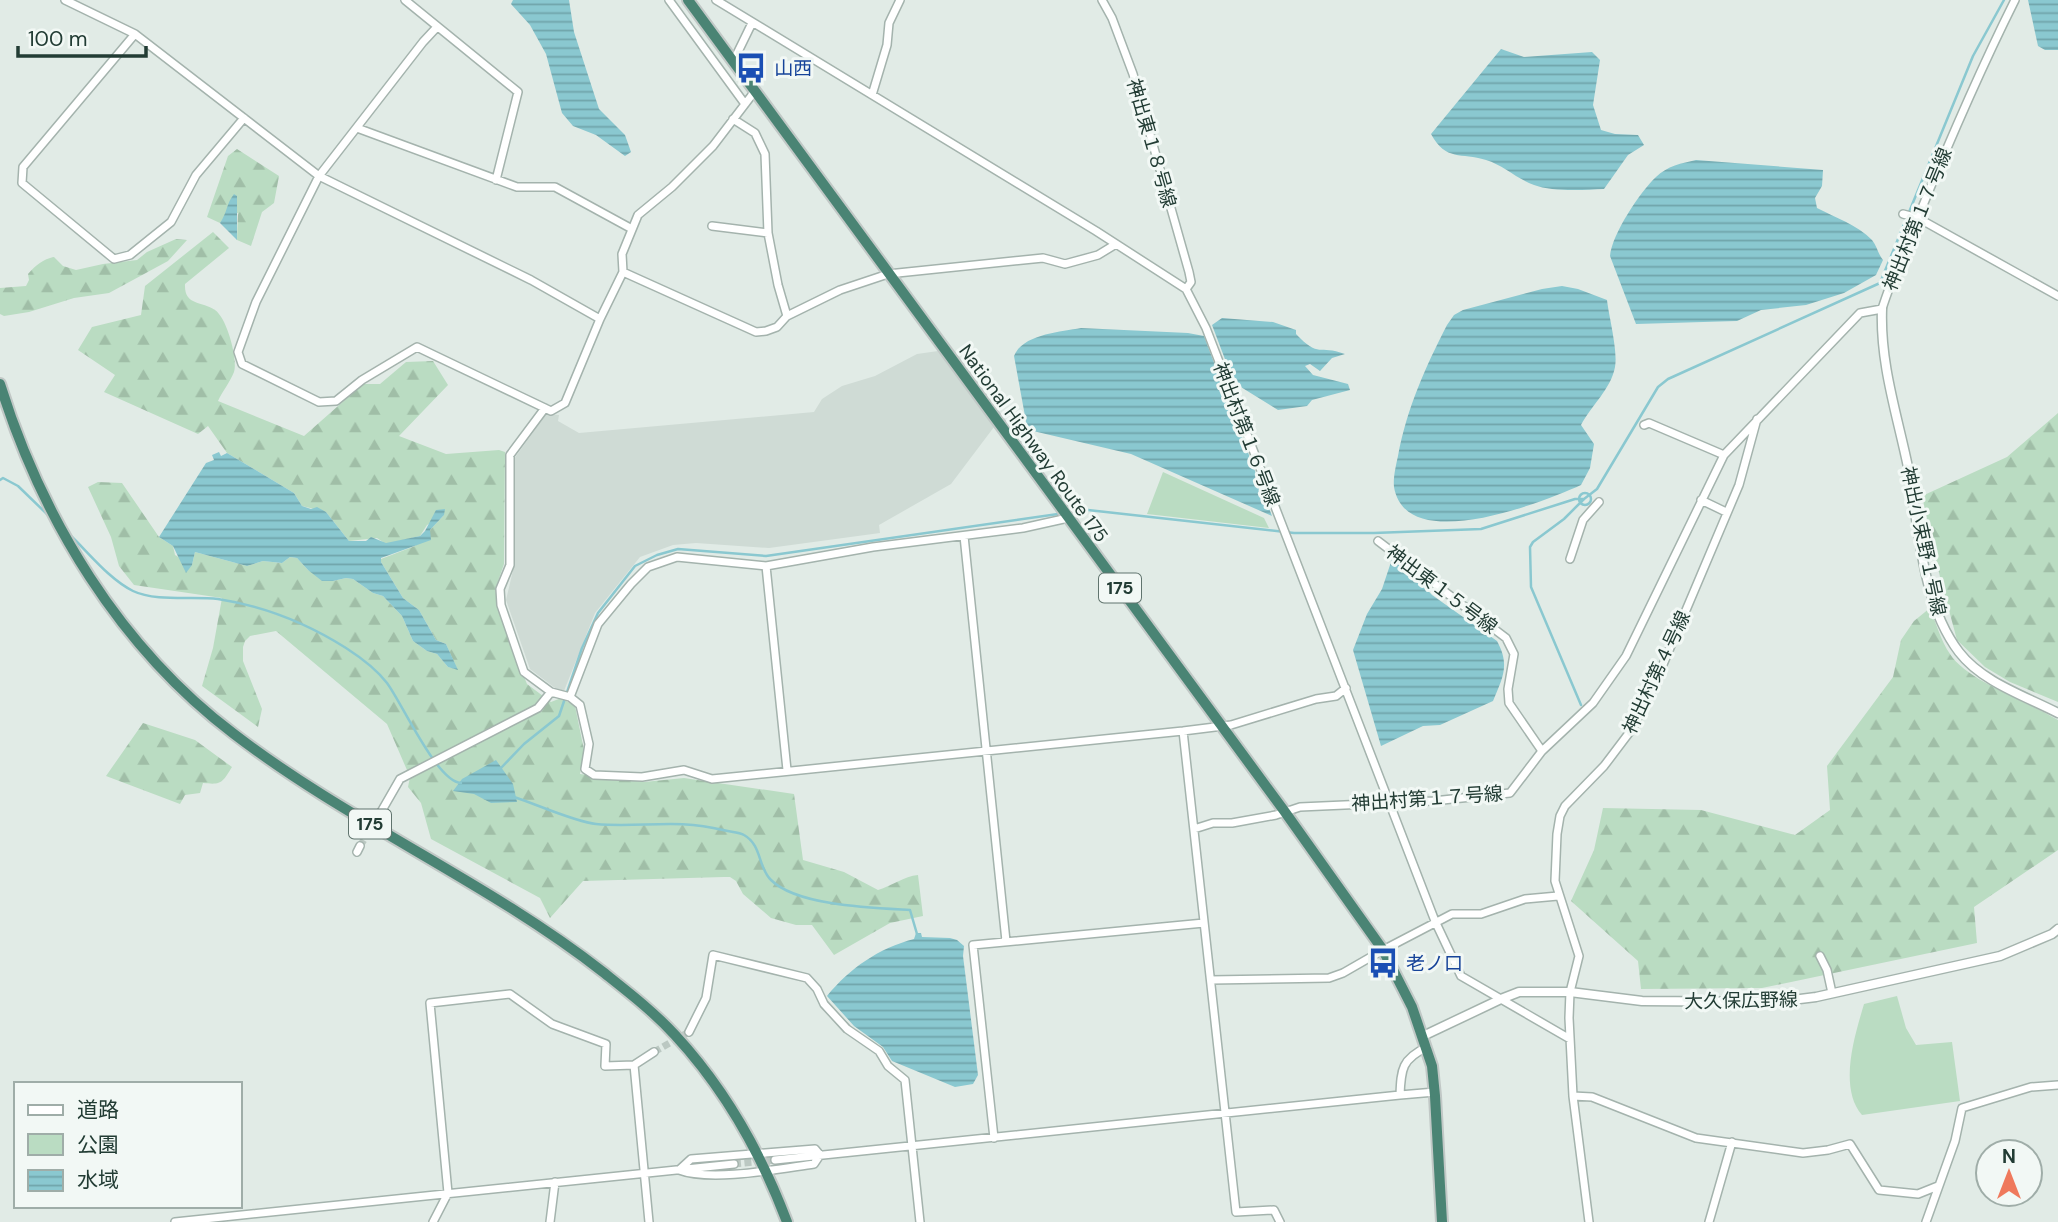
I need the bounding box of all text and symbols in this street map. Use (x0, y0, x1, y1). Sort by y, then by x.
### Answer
scale bar (18, 14, 145, 58)
text: 100 m (28, 25, 88, 53)
bus stop icon: 山西 (734, 51, 768, 85)
place label: 山西 (774, 56, 812, 81)
street label: 神出東１８号線 (1121, 76, 1182, 211)
street label: 神出村第１７号線 (1877, 144, 1958, 294)
street label: National Highway Route 175 (953, 339, 1114, 547)
street label: 神出村第１６号線 (1208, 359, 1285, 510)
street label: 神出小束野１号線 (1895, 464, 1952, 618)
street label: 神出東１５号線 (1381, 539, 1502, 639)
road number: 175 (1099, 574, 1141, 602)
street label: 神出村第４号線 (1617, 607, 1696, 738)
street label: 神出村第１７号線 (1350, 781, 1504, 816)
road number: 175 (349, 810, 391, 838)
bus stop icon: 老ノ口 (1366, 946, 1400, 980)
place label: 老ノ口 (1406, 951, 1463, 976)
street label: 大久保広野線 (1684, 987, 1798, 1014)
legend (14, 1082, 242, 1208)
text: 道路 (77, 1096, 119, 1124)
text: 公園 (77, 1131, 119, 1159)
north arrow (1974, 1138, 2044, 1208)
text: N (2002, 1144, 2016, 1169)
text: 水域 (77, 1166, 119, 1194)

